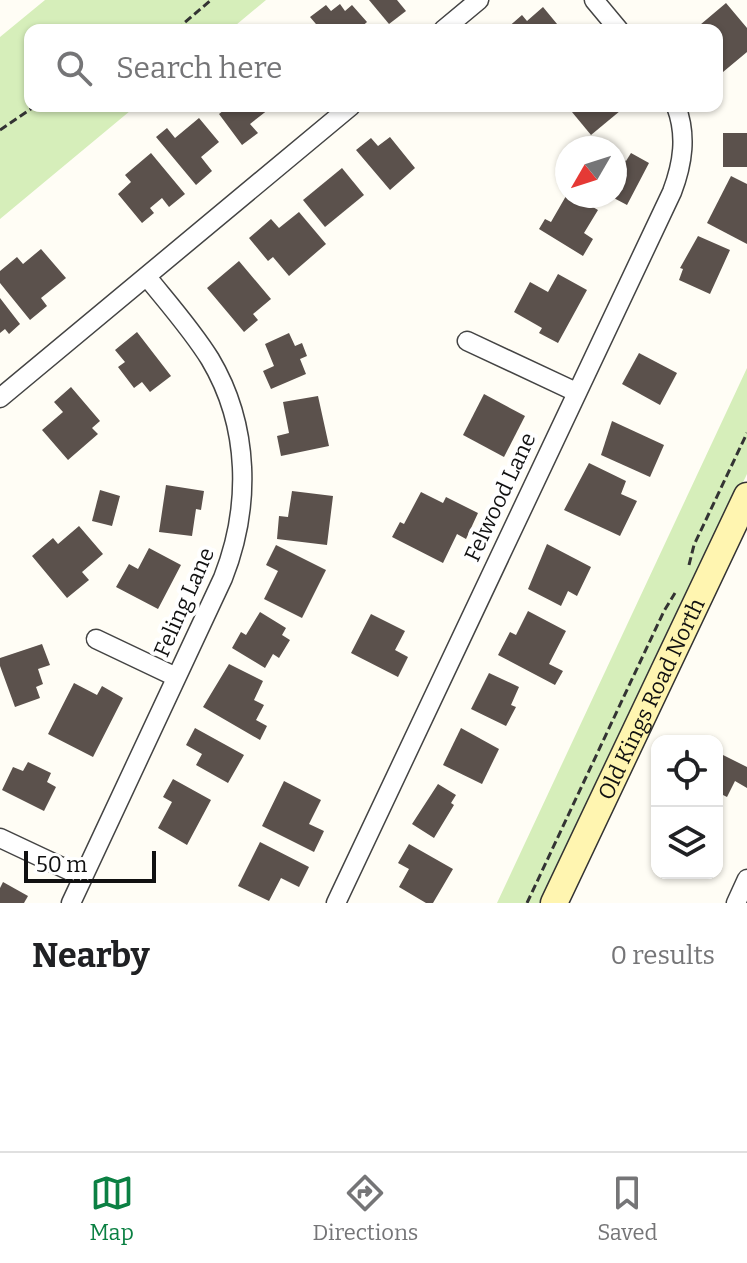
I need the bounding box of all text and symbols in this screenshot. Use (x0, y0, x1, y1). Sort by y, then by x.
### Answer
search box (24, 24, 723, 112)
icon: search (52, 46, 96, 90)
text: Search here (116, 50, 283, 86)
north arrow (555, 136, 627, 208)
street label: Felwood Lane (458, 428, 542, 566)
street label: Feling Lane (148, 543, 220, 661)
street label: Old Kings Road North (592, 593, 710, 804)
map controls (651, 735, 723, 879)
button: locate (651, 735, 723, 807)
button: layers (651, 807, 723, 879)
scale bar (24, 847, 156, 883)
text: 50 m (36, 851, 87, 878)
text: Nearby (32, 935, 150, 976)
text: 0 results (610, 940, 715, 971)
tab: Map (89, 1171, 134, 1246)
tab: Directions (313, 1171, 418, 1246)
tab: Saved (597, 1171, 658, 1246)

